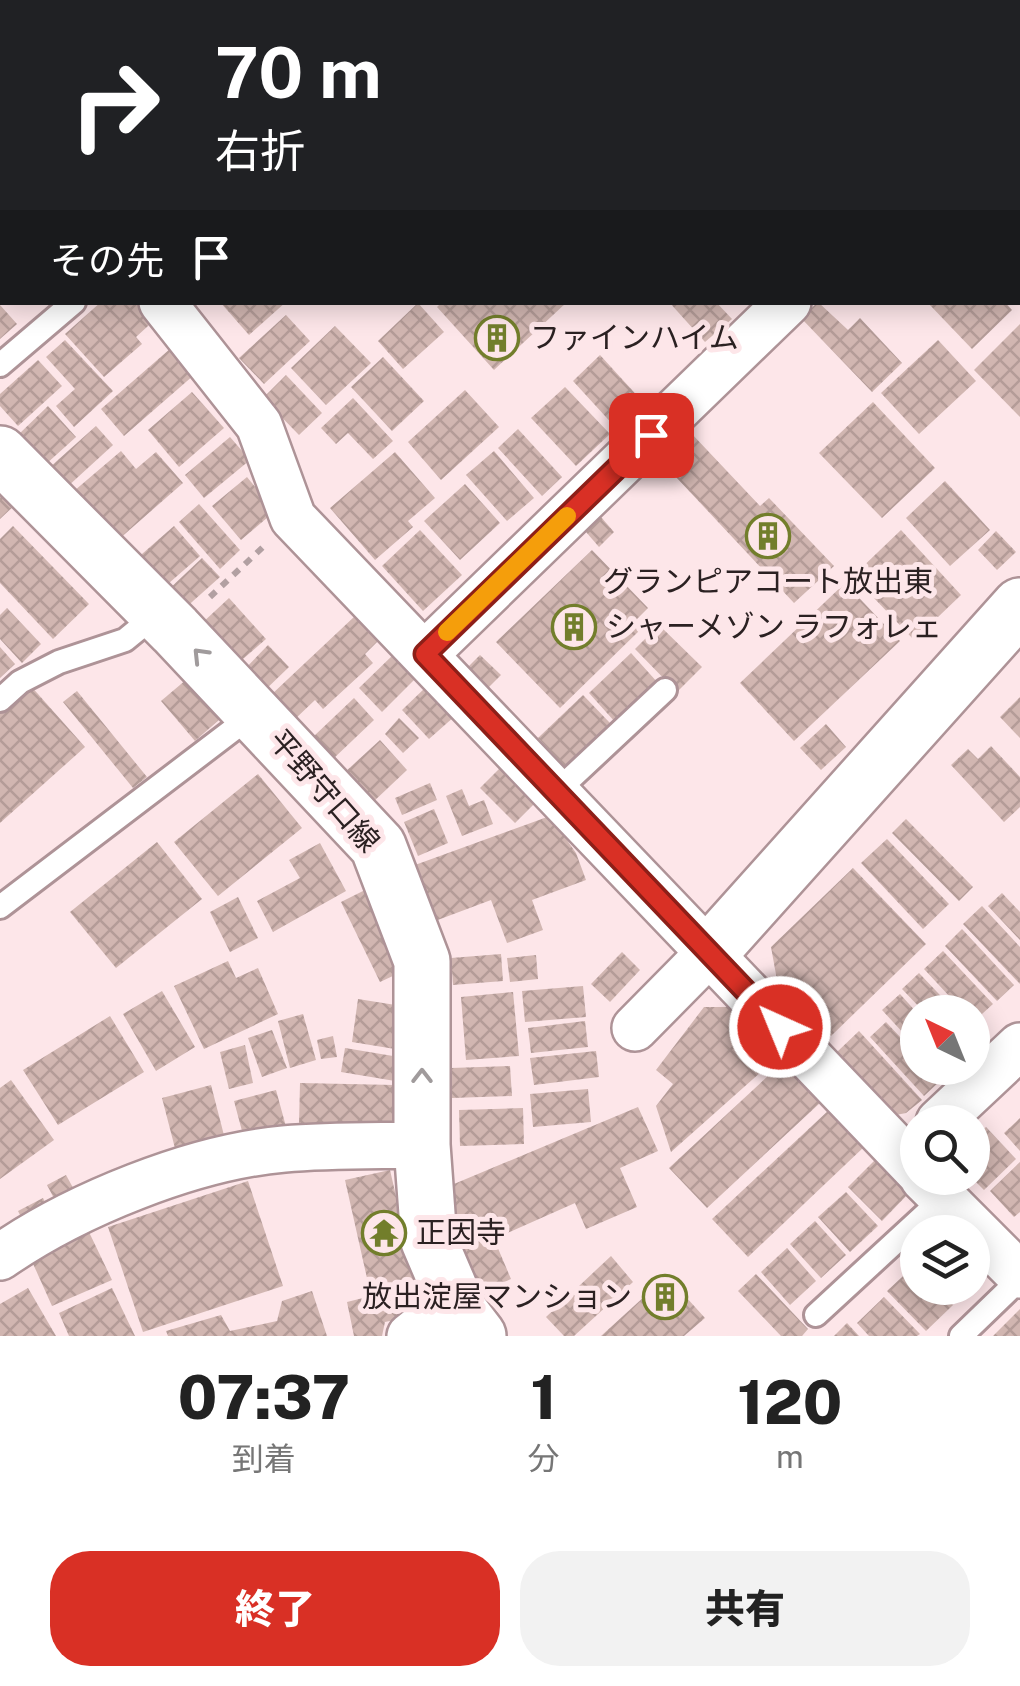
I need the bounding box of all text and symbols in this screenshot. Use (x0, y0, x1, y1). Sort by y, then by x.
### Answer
text: 70 m (215, 31, 382, 114)
icon: right (50, 40, 180, 170)
text: 右折 (215, 124, 305, 177)
icon: arrive (184, 230, 239, 285)
text: その先 (50, 238, 164, 283)
building icon: ファインハイム (474, 315, 520, 361)
place label: ファインハイム (530, 319, 739, 355)
pin (609, 393, 694, 478)
icon: arrive (624, 408, 679, 463)
building icon: グランピアコート放出東 (745, 513, 791, 559)
place label: グランピアコート放出東 (603, 563, 933, 599)
building icon: シャーメゾン ラフォレェ (551, 604, 597, 650)
place label: シャーメゾン ラフォレェ (606, 608, 942, 644)
one-way arrow (194, 649, 212, 667)
street label: 平野守口線 (262, 722, 388, 859)
position arrow (728, 975, 832, 1079)
north arrow (900, 995, 990, 1085)
map controls (900, 995, 990, 1305)
one-way arrow (411, 1068, 433, 1084)
button: search (900, 1105, 990, 1195)
temple icon: 正因寺 (361, 1210, 407, 1256)
place label: 正因寺 (416, 1214, 506, 1250)
button: layers (900, 1215, 990, 1305)
building icon: 放出淀屋マンション (642, 1274, 688, 1320)
place label: 放出淀屋マンション (362, 1278, 632, 1314)
text: 07:37 (178, 1362, 350, 1433)
text: 1 (531, 1362, 557, 1433)
text: 120 (737, 1367, 842, 1438)
text: m (776, 1438, 804, 1475)
text: 到着 (232, 1440, 296, 1477)
text: 分 (528, 1440, 560, 1477)
button: 終了 (50, 1551, 500, 1666)
button: 共有 (520, 1551, 970, 1666)

